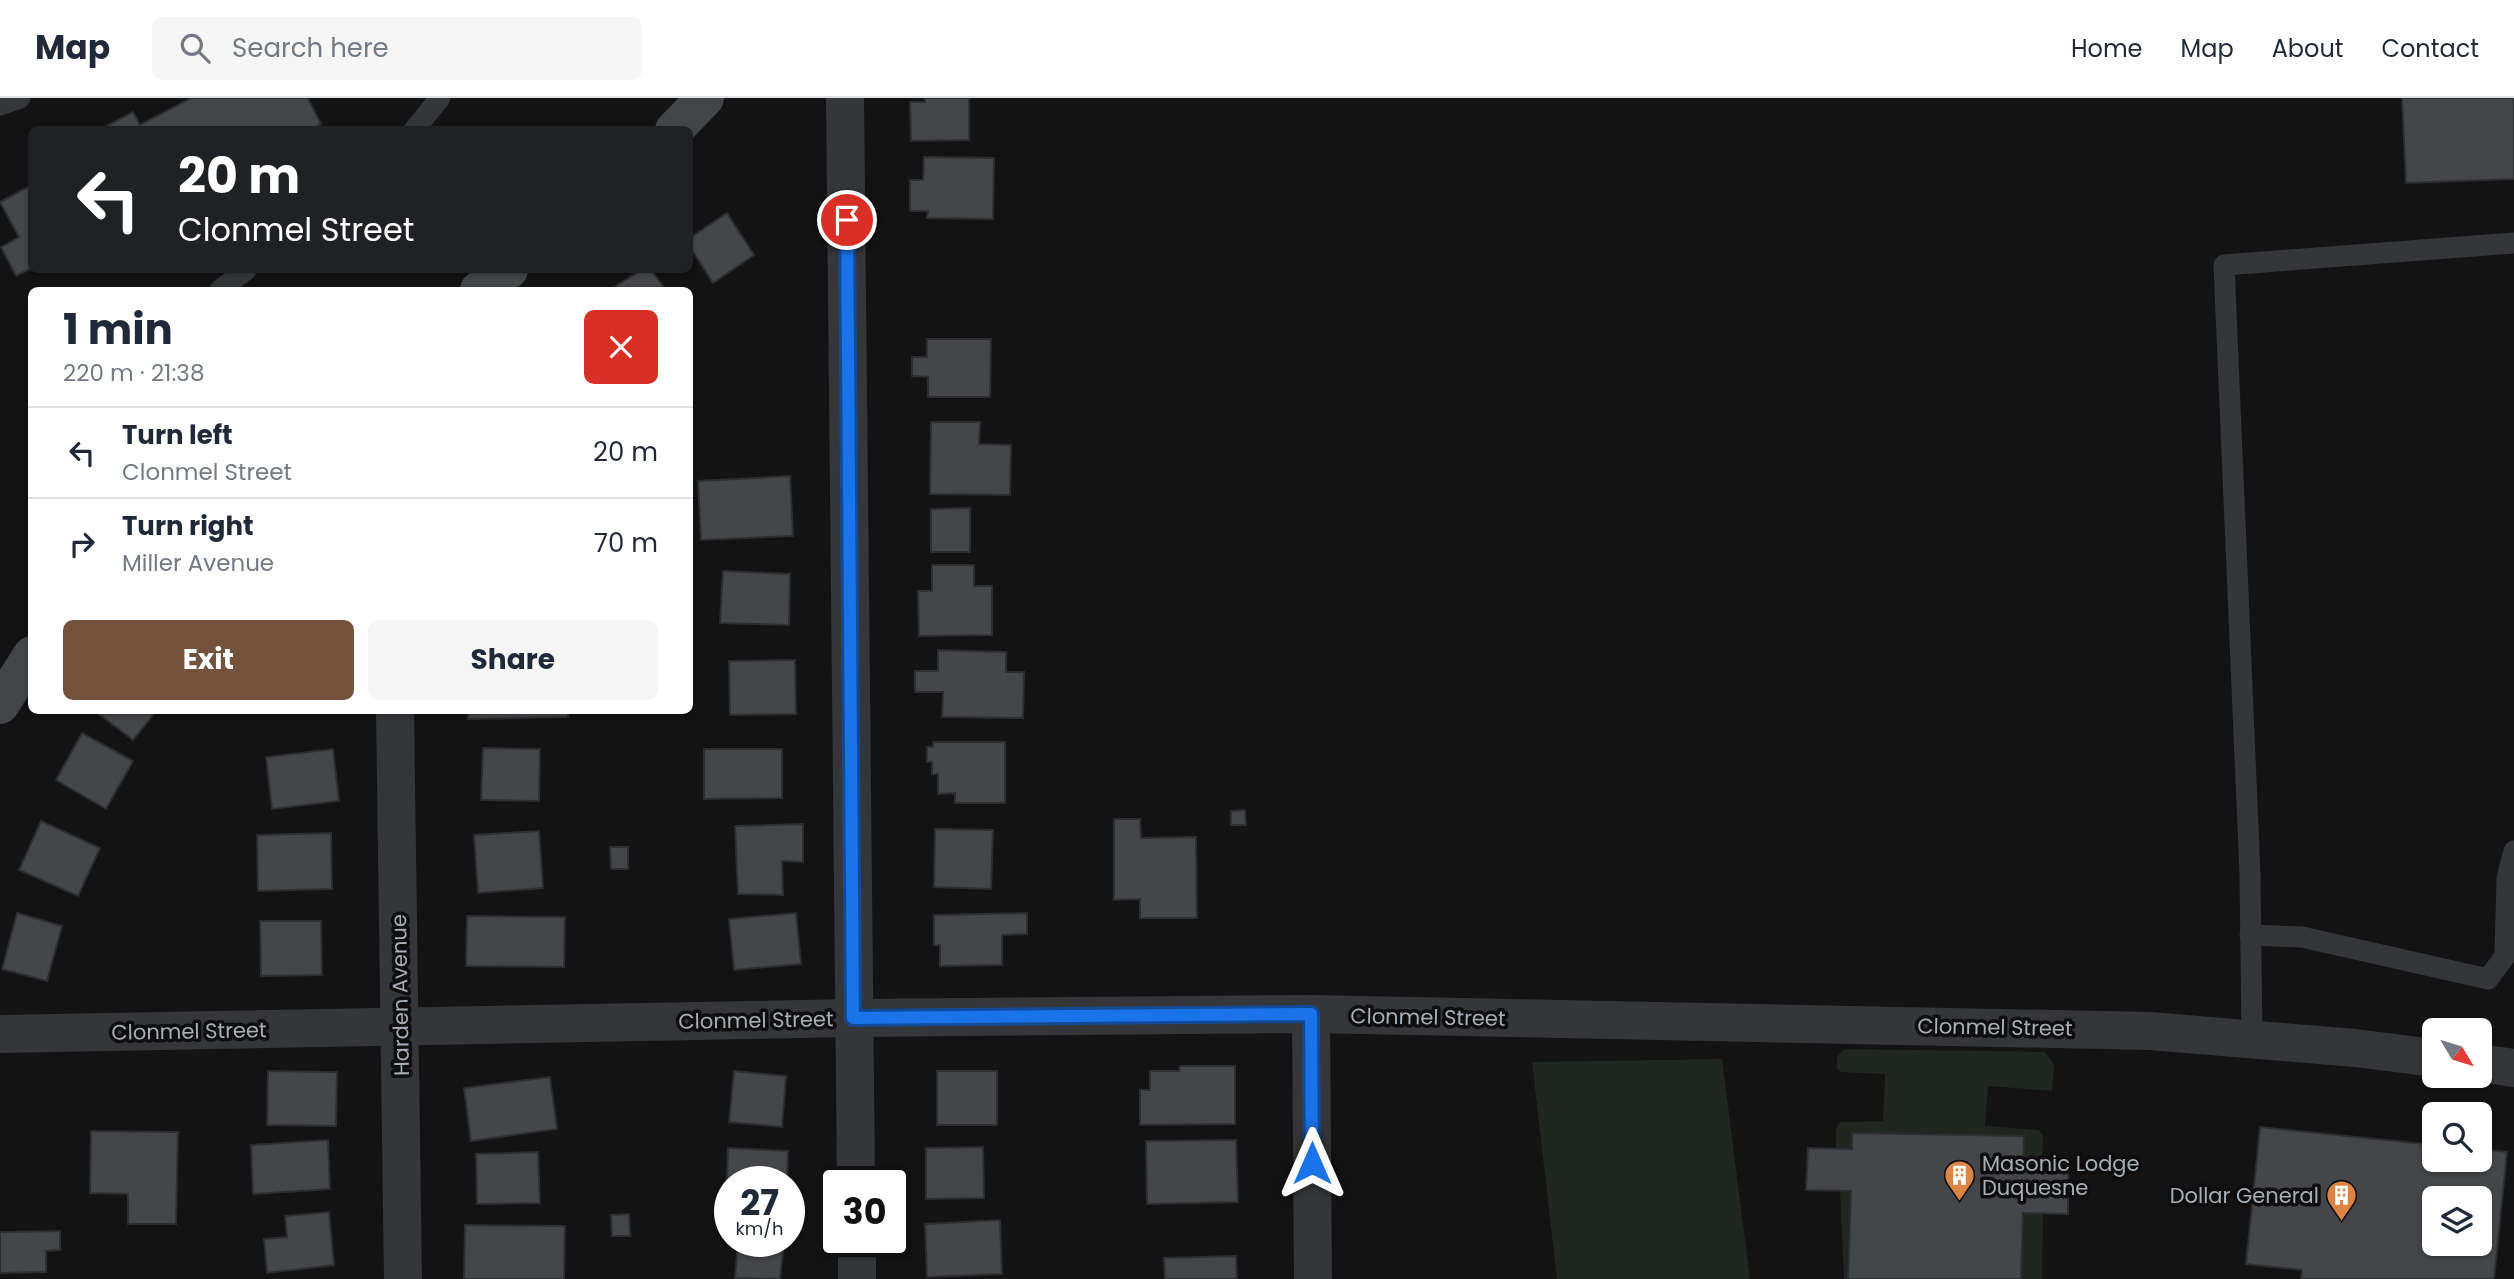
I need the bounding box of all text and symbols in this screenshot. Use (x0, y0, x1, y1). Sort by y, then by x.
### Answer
search box (152, 17, 642, 80)
text: Map (35, 24, 110, 71)
icon: search (176, 29, 214, 67)
text: Search here (232, 30, 389, 66)
text: Home (2071, 32, 2143, 65)
text: Map (2181, 32, 2234, 65)
text: About (2272, 32, 2343, 65)
text: Contact (2381, 32, 2479, 65)
text: 20 m (178, 142, 300, 210)
icon: left (63, 154, 154, 245)
pin (817, 190, 877, 250)
icon: arrive (828, 201, 866, 239)
text: Clonmel Street (178, 207, 414, 252)
text: 1 min (63, 300, 173, 359)
button: close (584, 310, 658, 384)
text: 220 m · 21:38 (63, 357, 204, 389)
text: Turn left (122, 417, 233, 453)
icon: left (63, 434, 101, 472)
text: 20 m (593, 434, 658, 470)
text: Clonmel Street (122, 456, 292, 488)
text: Turn right (122, 508, 254, 544)
icon: right (63, 525, 101, 563)
text: 70 m (594, 525, 658, 561)
text: Miller Avenue (122, 547, 274, 579)
button: Exit (63, 620, 354, 700)
button: Share (368, 620, 658, 700)
street label: Harden Avenue (384, 914, 416, 1076)
street label: Clonmel Street (1350, 1001, 1506, 1033)
street label: Clonmel Street (678, 1004, 834, 1036)
street label: Clonmel Street (1917, 1011, 2073, 1043)
street label: Clonmel Street (111, 1015, 267, 1047)
north arrow (2422, 1018, 2492, 1088)
map controls (2422, 1018, 2492, 1256)
button: search (2422, 1102, 2492, 1172)
position arrow (1275, 1126, 1349, 1200)
place label: Masonic Lodge Duquesne (1982, 1149, 2140, 1202)
building icon: Masonic Lodge Duquesne (1942, 1158, 1976, 1202)
speed limit sign: 30 (819, 1166, 910, 1257)
text: 27 (740, 1178, 779, 1227)
building icon: Dollar General (2325, 1178, 2359, 1222)
place label: Dollar General (2170, 1181, 2319, 1210)
button: layers (2422, 1186, 2492, 1256)
text: km/h (736, 1216, 783, 1241)

